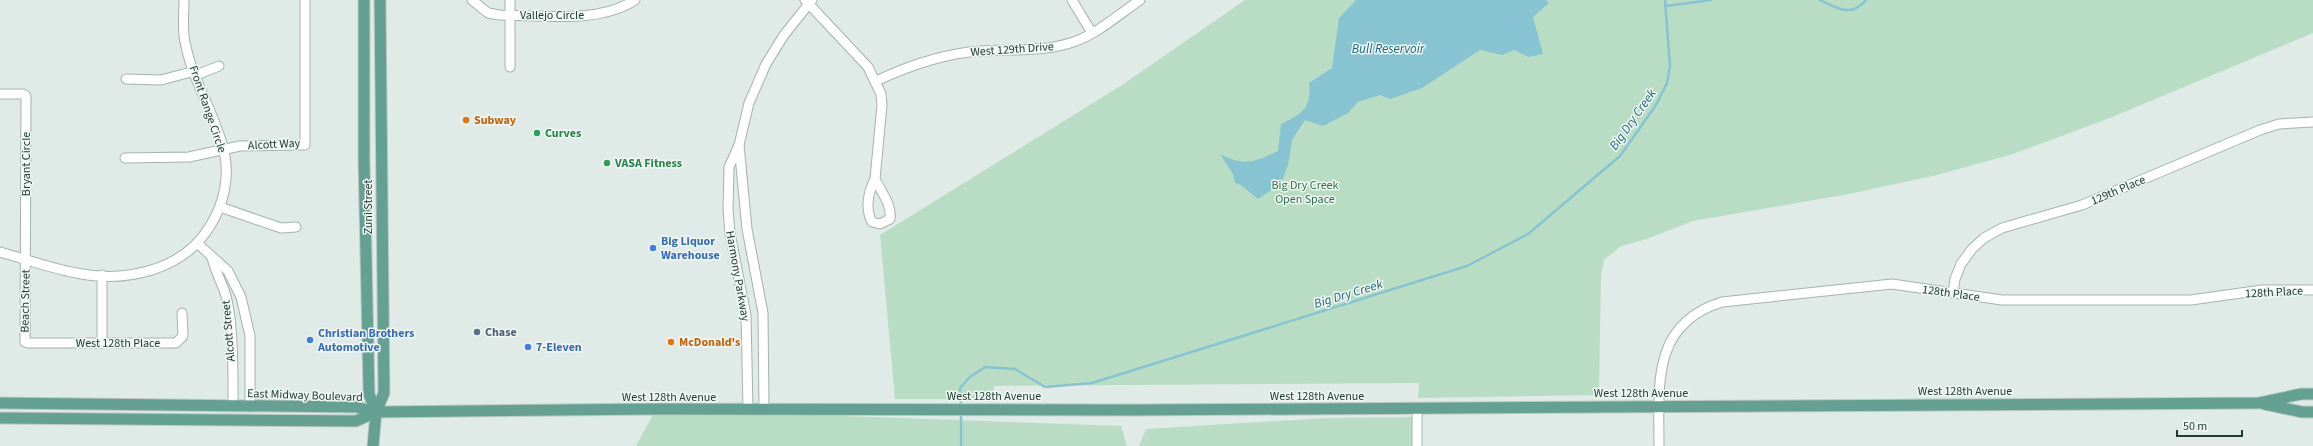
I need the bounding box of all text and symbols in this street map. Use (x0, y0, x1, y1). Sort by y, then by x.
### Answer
street label: Vallejo Circle (520, 7, 584, 24)
street label: West 129th Drive (970, 38, 1054, 61)
water label: Bull Reservoir (1352, 40, 1425, 58)
street label: Front Range Circle (185, 63, 230, 155)
water label: Big Dry Creek (1605, 85, 1661, 154)
place label: Subway (474, 112, 517, 129)
marker: Subway (461, 115, 471, 125)
place label: Curves (545, 125, 581, 142)
marker: Curves (532, 128, 542, 138)
street label: Bryant Circle (18, 132, 35, 196)
street label: Alcott Way (247, 135, 301, 154)
place label: VASA Fitness (614, 155, 682, 172)
marker: VASA Fitness (602, 158, 612, 168)
street label: 129th Place (2088, 171, 2148, 210)
park label: Big Dry Creek Open Space (1271, 177, 1339, 208)
street label: Zuni Street (360, 180, 377, 234)
street label: Harmony Parkway (721, 229, 754, 323)
place label: Big Liquor Warehouse (661, 233, 720, 264)
marker: Big Liquor Warehouse (648, 243, 658, 253)
street label: Beach Street (16, 269, 35, 333)
water label: Big Dry Creek (1312, 275, 1386, 313)
street label: 128th Place (1921, 281, 1981, 306)
street label: 128th Place (2245, 282, 2303, 303)
street label: Alcott Street (217, 300, 240, 362)
place label: Chase (485, 324, 517, 341)
place label: Christian Brothers Automotive (317, 325, 414, 356)
marker: Chase (472, 327, 482, 337)
place label: McDonald's (679, 334, 740, 351)
street label: West 128th Place (76, 335, 160, 352)
marker: Christian Brothers Automotive (305, 335, 315, 345)
marker: McDonald's (666, 337, 676, 347)
place label: 7-Eleven (536, 339, 582, 356)
marker: 7-Eleven (523, 342, 533, 352)
street label: West 128th Avenue (1918, 383, 2012, 400)
street label: East Midway Boulevard (247, 385, 363, 406)
street label: West 128th Avenue (1594, 385, 1688, 402)
street label: West 128th Avenue (947, 388, 1041, 405)
street label: West 128th Avenue (1270, 388, 1364, 405)
street label: West 128th Avenue (622, 389, 716, 406)
scale bar (2177, 412, 2242, 438)
text: 50 m (2183, 418, 2207, 435)

